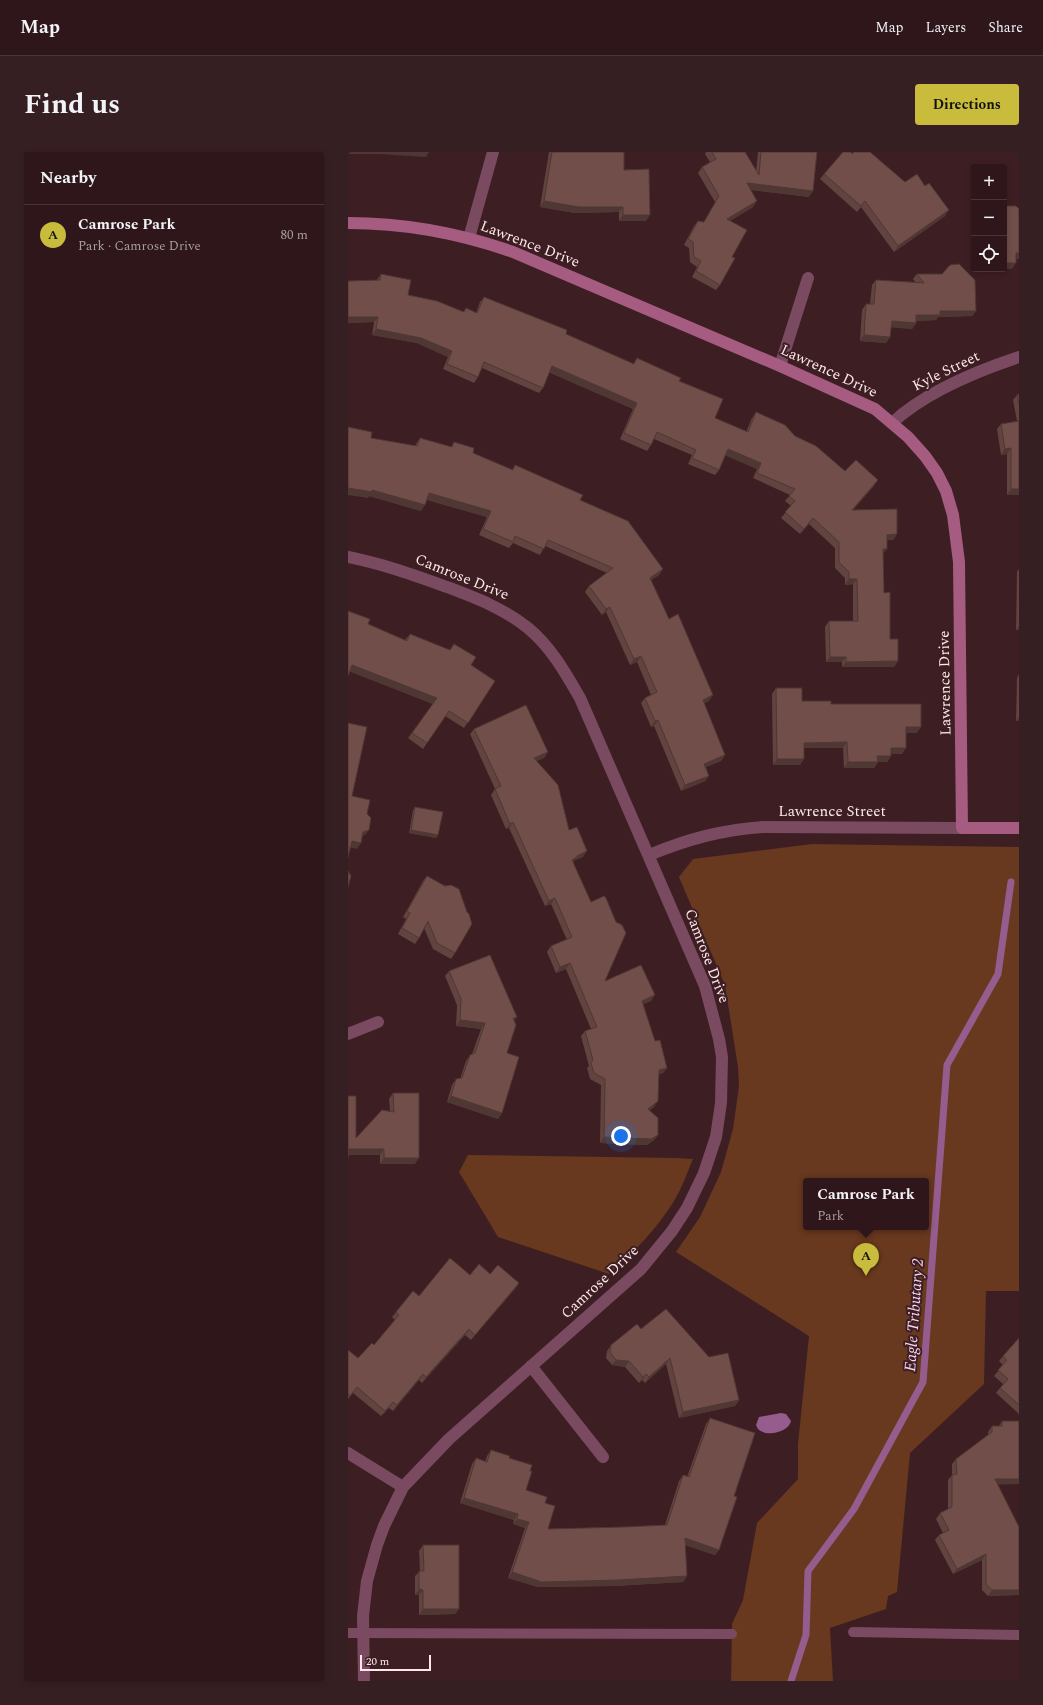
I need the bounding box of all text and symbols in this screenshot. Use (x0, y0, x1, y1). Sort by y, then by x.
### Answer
text: Map (20, 13, 60, 42)
text: Map (875, 17, 904, 38)
text: Layers (926, 17, 966, 38)
text: Share (988, 17, 1023, 38)
text: Find us (24, 83, 120, 126)
button: Directions (915, 84, 1019, 125)
map controls (971, 164, 1007, 272)
button: + (971, 164, 1007, 200)
text: Nearby (40, 165, 96, 191)
button: − (971, 200, 1007, 236)
text: Camrose Park (78, 213, 175, 236)
street label: Lawrence Drive (477, 214, 583, 274)
text: A (48, 225, 58, 245)
text: 80 m (281, 225, 308, 245)
text: Park · Camrose Drive (78, 236, 201, 256)
button: locate (971, 236, 1007, 272)
street label: Lawrence Drive (777, 338, 881, 404)
street label: Kyle Street (908, 345, 984, 397)
street label: Camrose Drive (412, 548, 512, 606)
street label: Lawrence Drive (933, 630, 957, 736)
street label: Lawrence Street (778, 800, 886, 823)
street label: Camrose Drive (678, 905, 736, 1007)
your location (611, 1126, 631, 1146)
popup (803, 1178, 929, 1230)
text: Camrose Park (817, 1183, 915, 1206)
text: Park (817, 1206, 844, 1226)
street label: Camrose Drive (556, 1240, 644, 1324)
pin: A (853, 1243, 879, 1276)
water label: Eagle Tributary 2 (898, 1257, 930, 1373)
scale bar (360, 1653, 431, 1672)
text: 20 m (366, 1653, 389, 1670)

